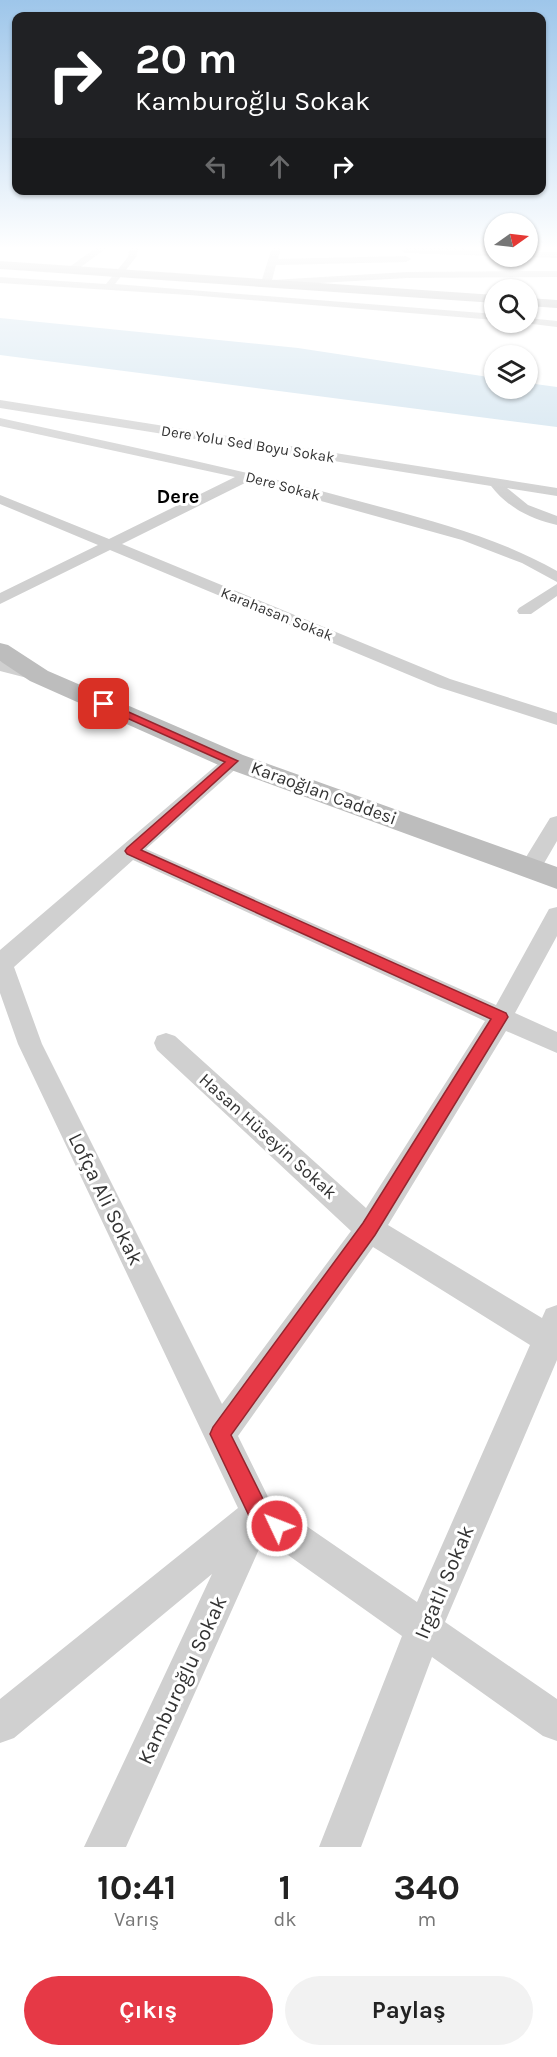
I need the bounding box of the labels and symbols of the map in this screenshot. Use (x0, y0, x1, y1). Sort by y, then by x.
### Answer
north arrow (484, 213, 538, 267)
street label: Dere Yolu Sed Boyu Sokak (160, 421, 336, 467)
street label: Dere Sokak (244, 467, 322, 505)
district label: Dere (157, 485, 199, 508)
street label: Karahasan Sokak (218, 583, 336, 645)
pin (78, 678, 129, 729)
street label: Karaoğlan Caddesi (248, 756, 400, 830)
street label: Hasan Hüseyin Sokak (195, 1068, 341, 1204)
street label: Lofça Ali Sokak (64, 1129, 148, 1269)
position arrow (245, 1494, 309, 1558)
street label: Irgatlı Sokak (409, 1521, 479, 1642)
street label: Kamburoğlu Sokak (132, 1592, 232, 1768)

